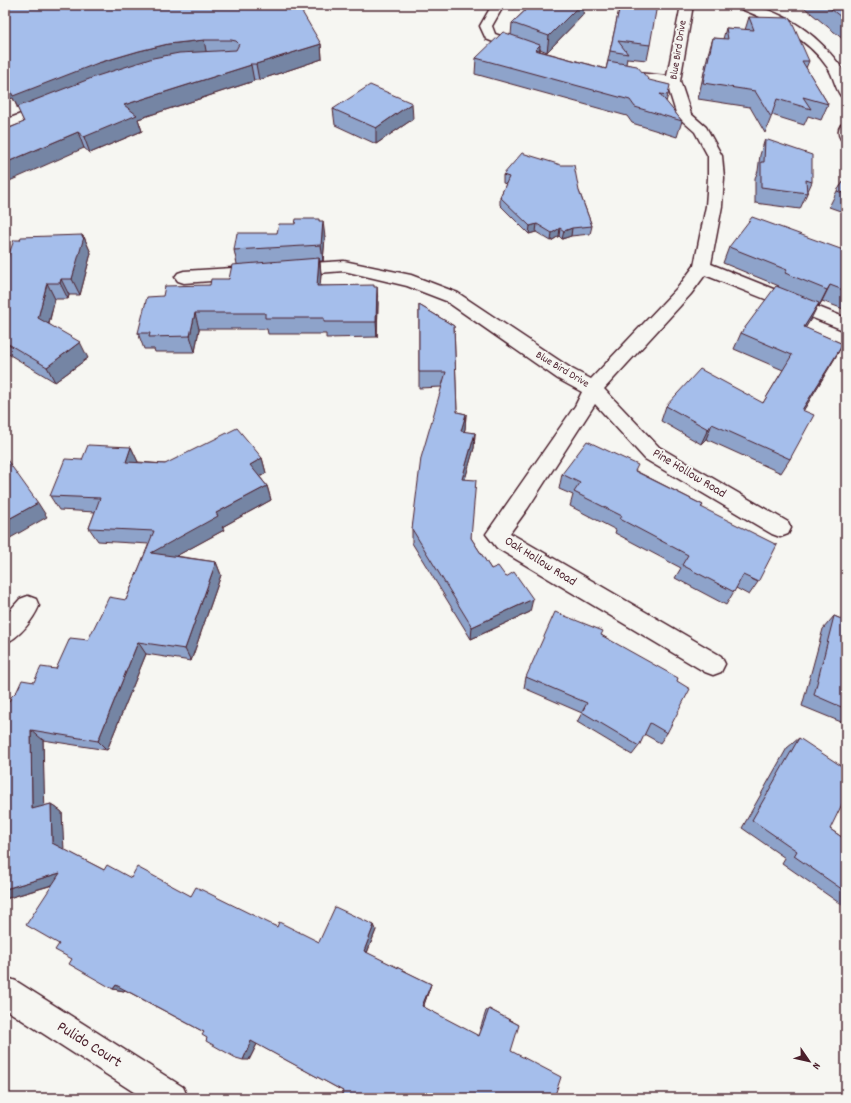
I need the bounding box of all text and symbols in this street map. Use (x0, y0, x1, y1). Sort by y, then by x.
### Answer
street label: Blue Bird Drive (666, 19, 692, 81)
street label: Blue Bird Drive (532, 348, 592, 392)
street label: Pine Hollow Road (649, 444, 729, 504)
street label: Oak Hollow Road (500, 532, 580, 592)
street label: Pulido Court (52, 1016, 126, 1074)
north arrow (789, 1041, 829, 1081)
text: N (807, 1059, 824, 1073)

